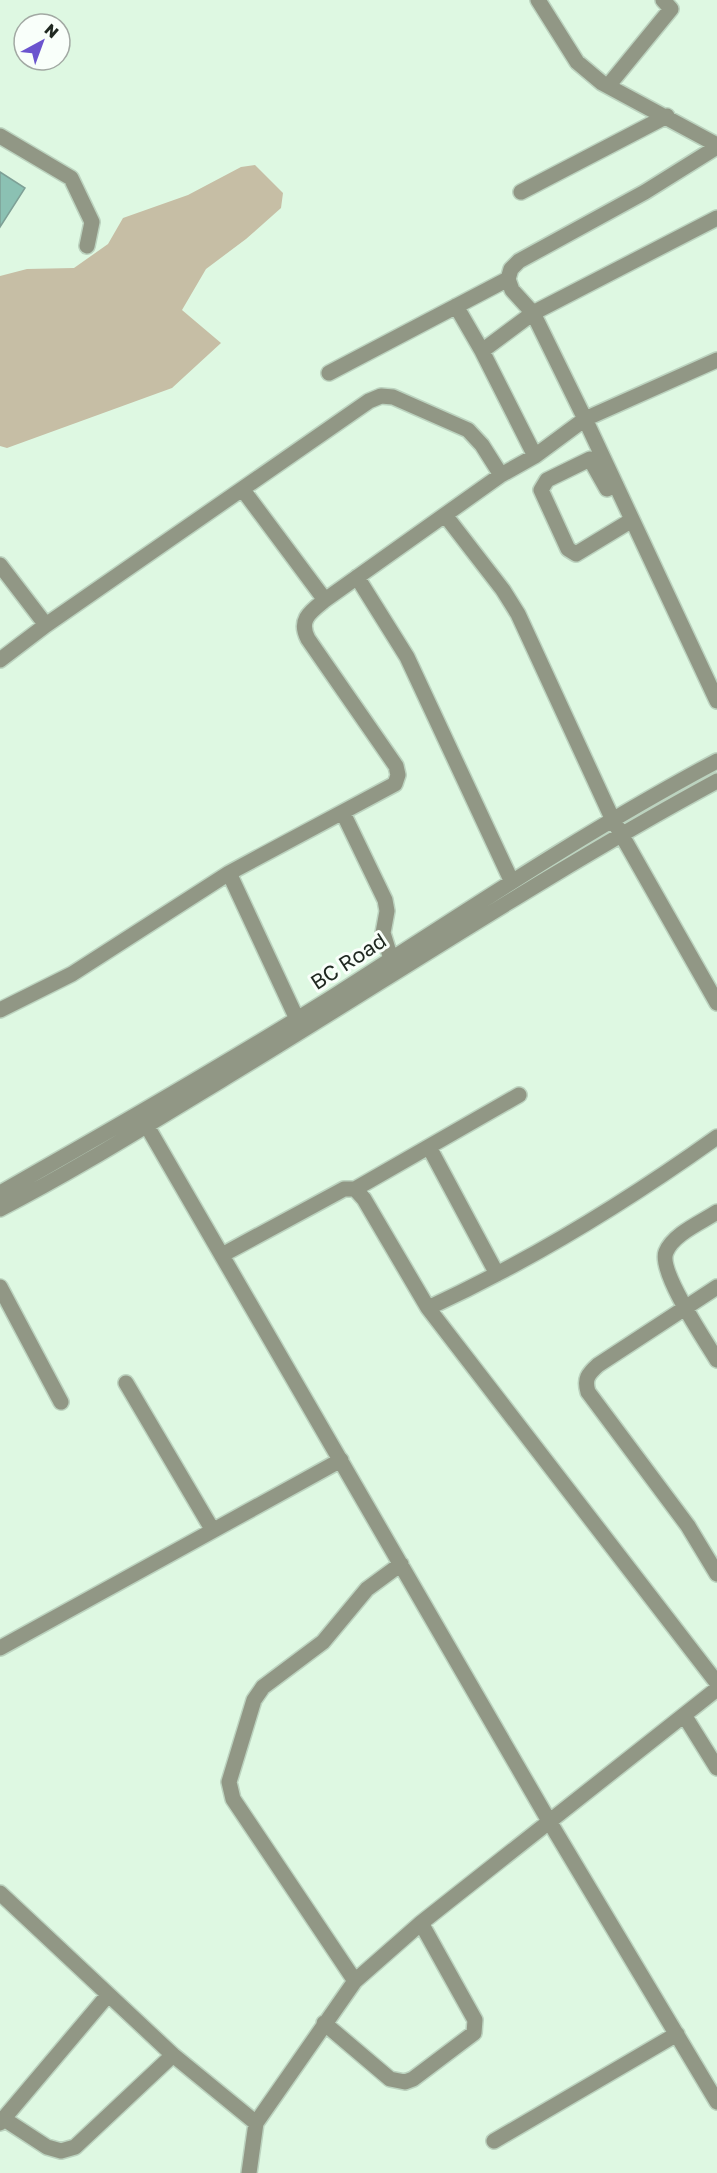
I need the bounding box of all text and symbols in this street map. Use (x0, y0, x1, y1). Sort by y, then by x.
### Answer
north arrow (12, 12, 72, 72)
text: N (41, 19, 63, 42)
street label: BC Road (305, 927, 391, 995)

